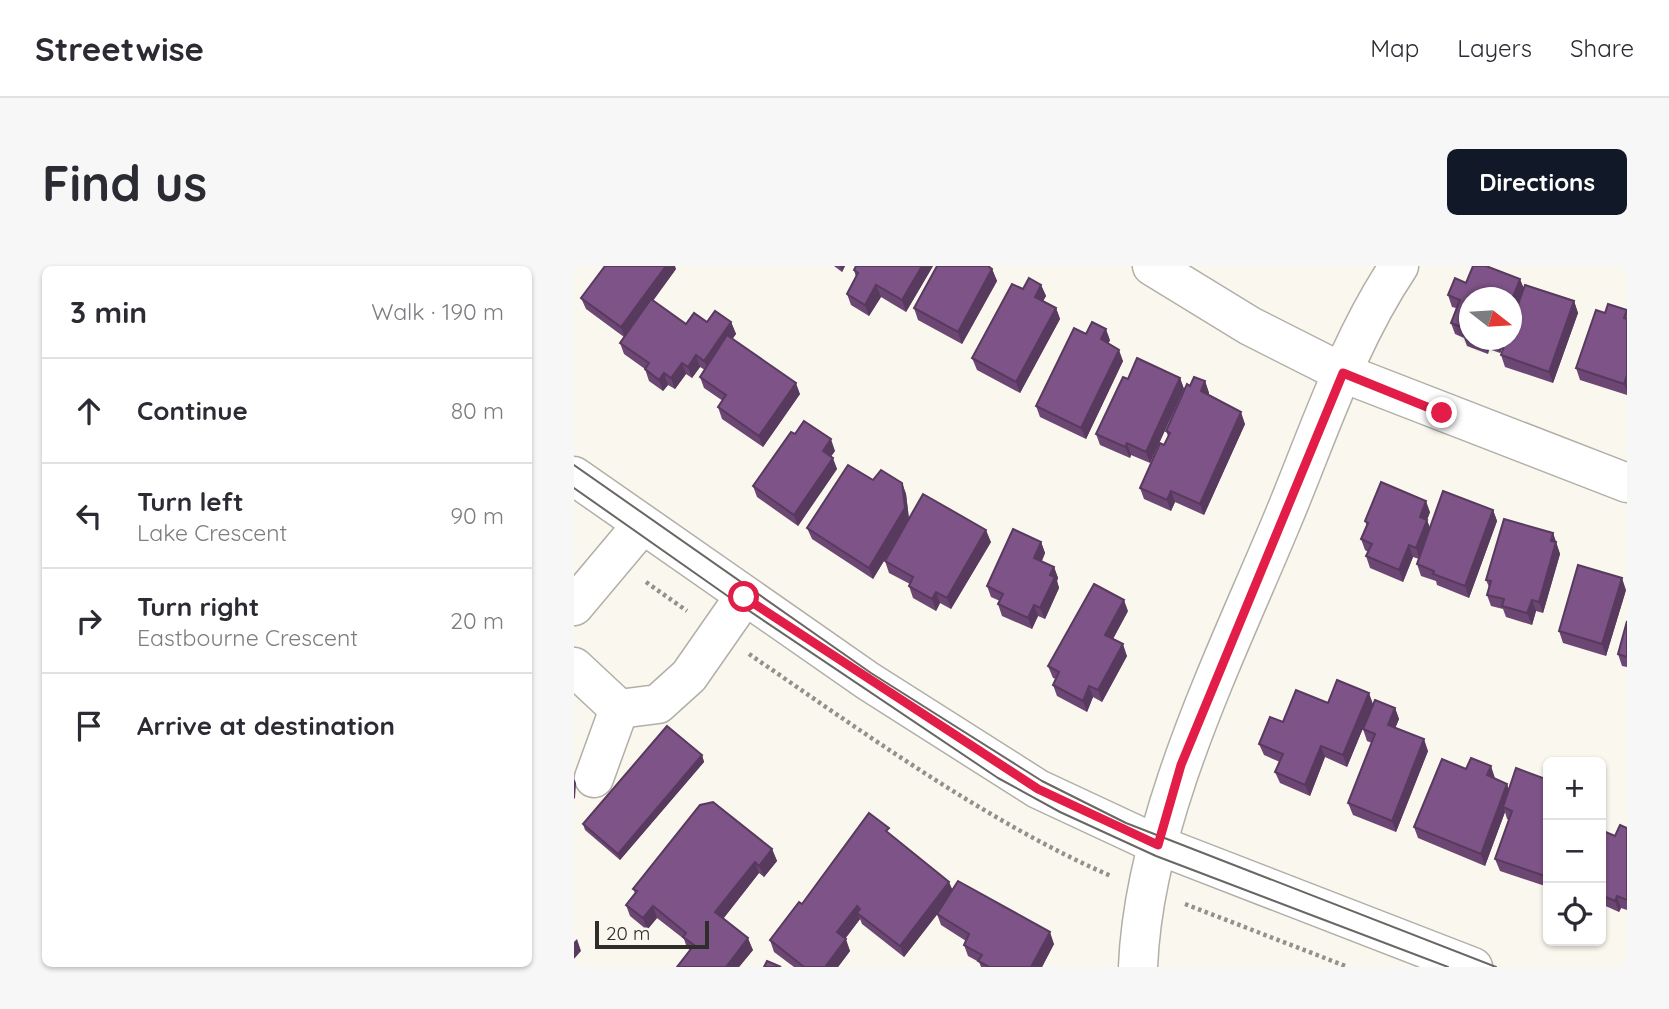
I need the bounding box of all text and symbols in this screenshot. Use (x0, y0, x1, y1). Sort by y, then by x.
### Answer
text: Streetwise (35, 28, 204, 69)
text: Map (1370, 33, 1419, 63)
text: Layers (1457, 33, 1532, 63)
text: Share (1570, 33, 1634, 63)
button: Directions (1447, 149, 1627, 215)
text: Find us (42, 152, 207, 213)
north arrow (1459, 287, 1522, 350)
text: 3 min (70, 293, 147, 331)
text: Walk · 190 m (371, 297, 504, 326)
icon: ahead (70, 392, 108, 430)
text: Continue (137, 394, 248, 427)
text: 80 m (451, 396, 504, 425)
route end (1426, 397, 1457, 428)
text: Turn left (137, 485, 244, 518)
icon: left (70, 497, 108, 535)
text: 90 m (450, 501, 504, 530)
text: Lake Crescent (137, 518, 287, 547)
route start (728, 581, 759, 612)
text: Turn right (137, 590, 259, 623)
icon: right (70, 602, 108, 640)
text: 20 m (450, 606, 504, 635)
text: Eastbourne Crescent (137, 623, 358, 652)
icon: arrive (70, 707, 108, 745)
text: Arrive at destination (137, 709, 395, 742)
map controls (1543, 757, 1606, 946)
button: + (1543, 757, 1606, 820)
button: − (1543, 820, 1606, 883)
button: locate (1543, 883, 1606, 946)
scale bar (595, 918, 709, 950)
text: 20 m (606, 921, 650, 945)

